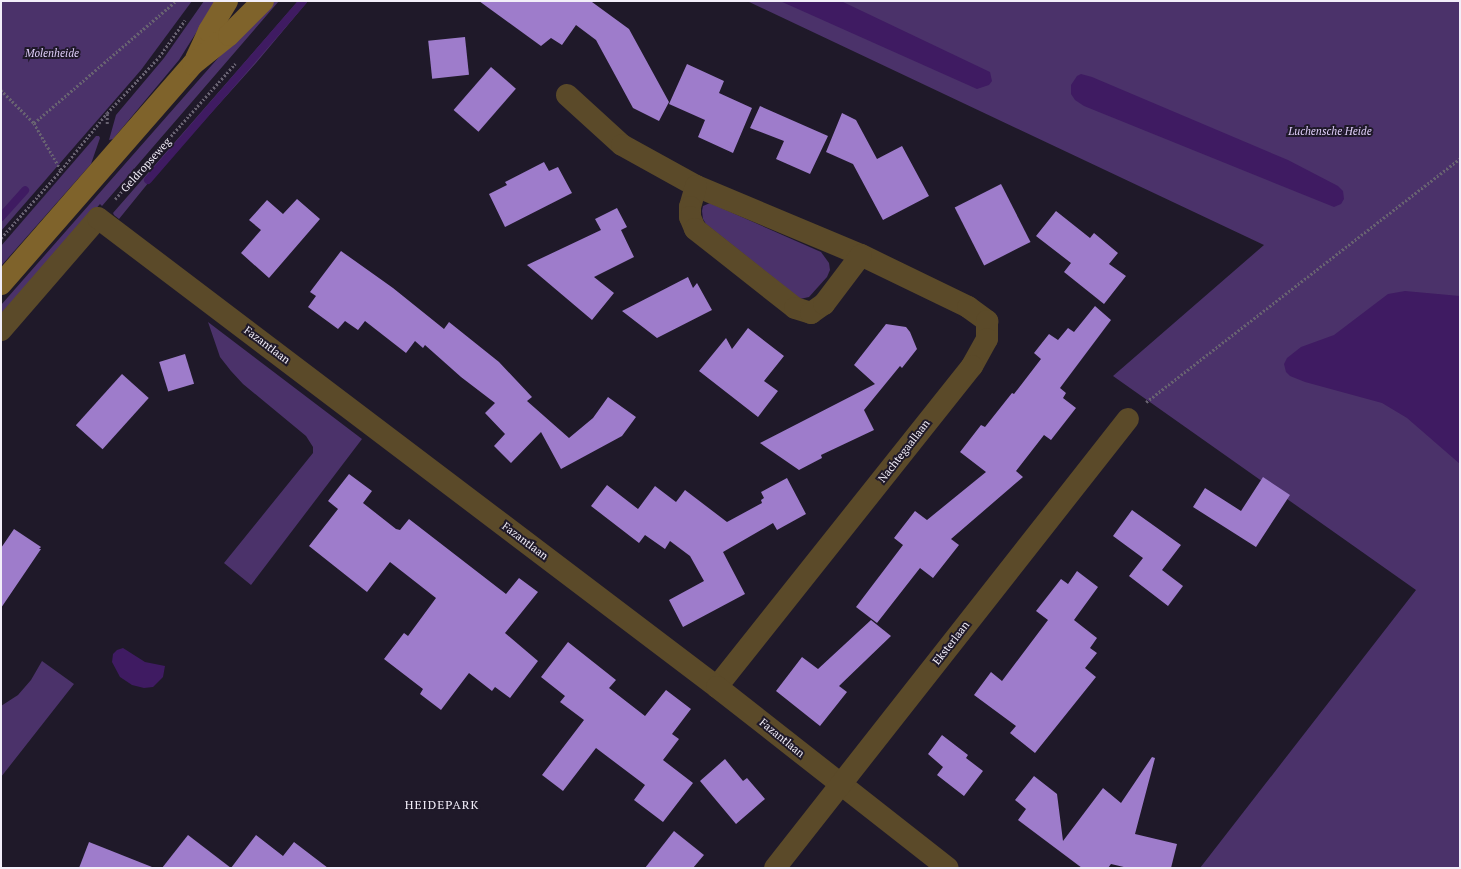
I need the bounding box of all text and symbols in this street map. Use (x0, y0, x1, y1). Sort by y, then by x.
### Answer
park label: Molenheide (25, 46, 79, 60)
park label: Luchensche Heide (1288, 124, 1372, 138)
street label: Geldropseweg (118, 135, 174, 195)
street label: Fazantlaan (241, 323, 293, 367)
street label: Nachtegaallaan (875, 417, 933, 485)
street label: Fazantlaan (499, 519, 551, 563)
street label: Eksterlaan (930, 619, 972, 667)
street label: Fazantlaan (757, 716, 807, 760)
district label: HEIDEPARK (405, 798, 479, 812)

